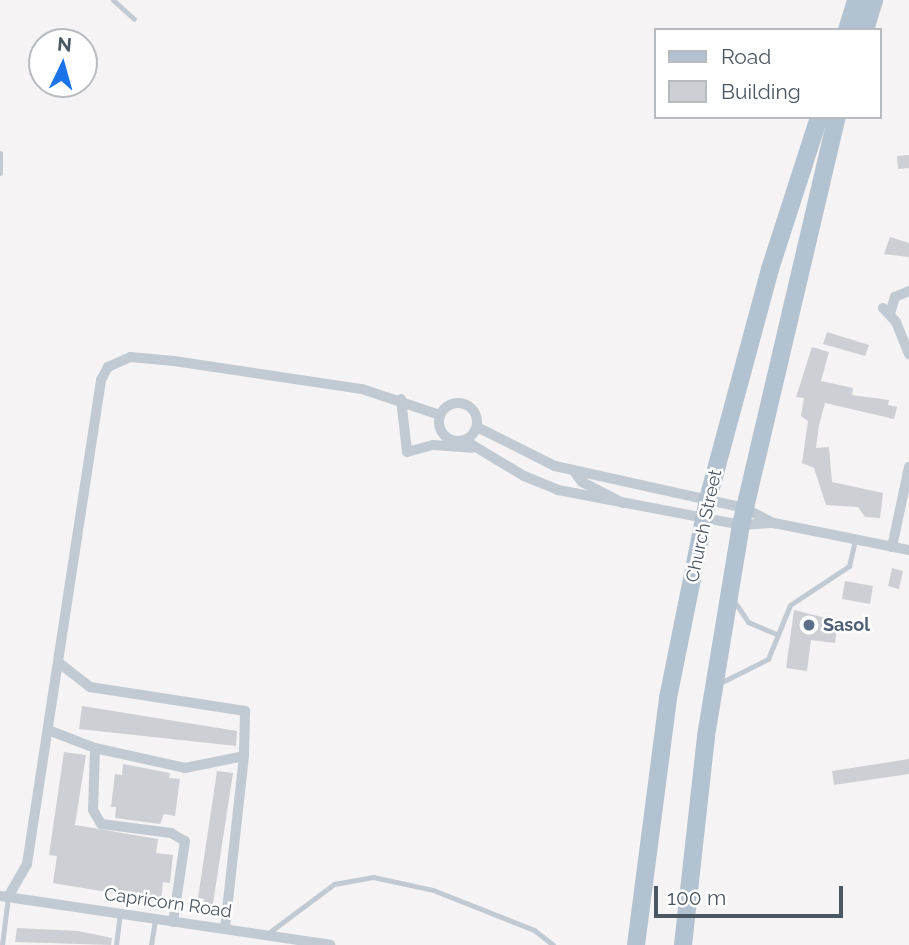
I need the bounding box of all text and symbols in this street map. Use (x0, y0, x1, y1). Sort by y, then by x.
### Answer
north arrow (28, 28, 98, 98)
legend (654, 28, 881, 119)
text: N (56, 32, 73, 56)
text: Road (721, 44, 771, 69)
text: Building (721, 79, 801, 104)
street label: Church Street (682, 468, 726, 584)
place label: Sasol (823, 614, 870, 636)
marker: Sasol (801, 617, 817, 633)
scale bar (657, 872, 846, 916)
street label: Capricorn Road (103, 883, 233, 923)
text: 100 m (667, 885, 726, 910)

